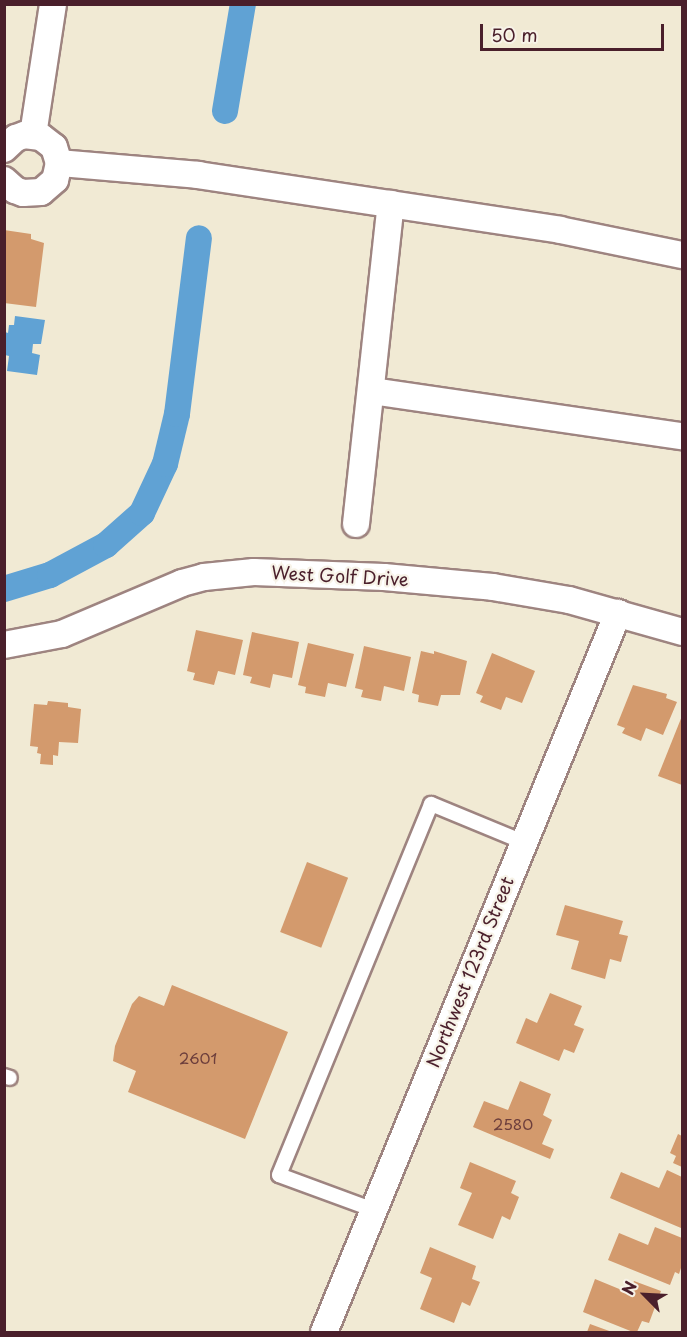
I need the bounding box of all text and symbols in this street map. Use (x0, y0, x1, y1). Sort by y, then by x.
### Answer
scale bar (483, 12, 668, 50)
text: 50 m (491, 21, 538, 48)
street label: West Golf Drive (271, 562, 409, 590)
street label: Northwest 123rd Street (422, 873, 518, 1071)
house number: 2601 (179, 1049, 217, 1067)
house number: 2580 (493, 1115, 533, 1133)
north arrow (615, 1265, 675, 1325)
text: N (615, 1277, 642, 1298)

